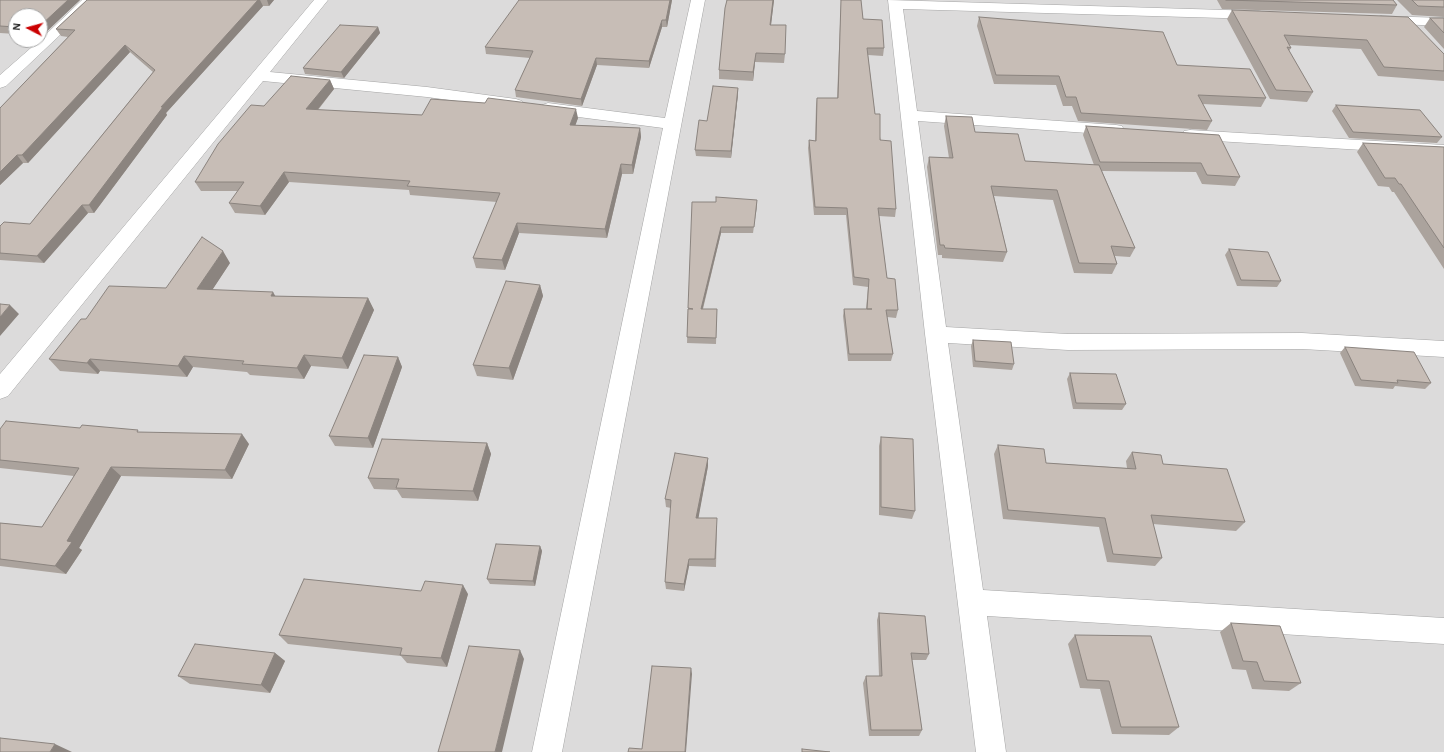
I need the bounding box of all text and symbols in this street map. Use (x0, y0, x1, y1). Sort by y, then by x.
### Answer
north arrow (8, 8, 48, 48)
text: N (11, 22, 22, 31)

